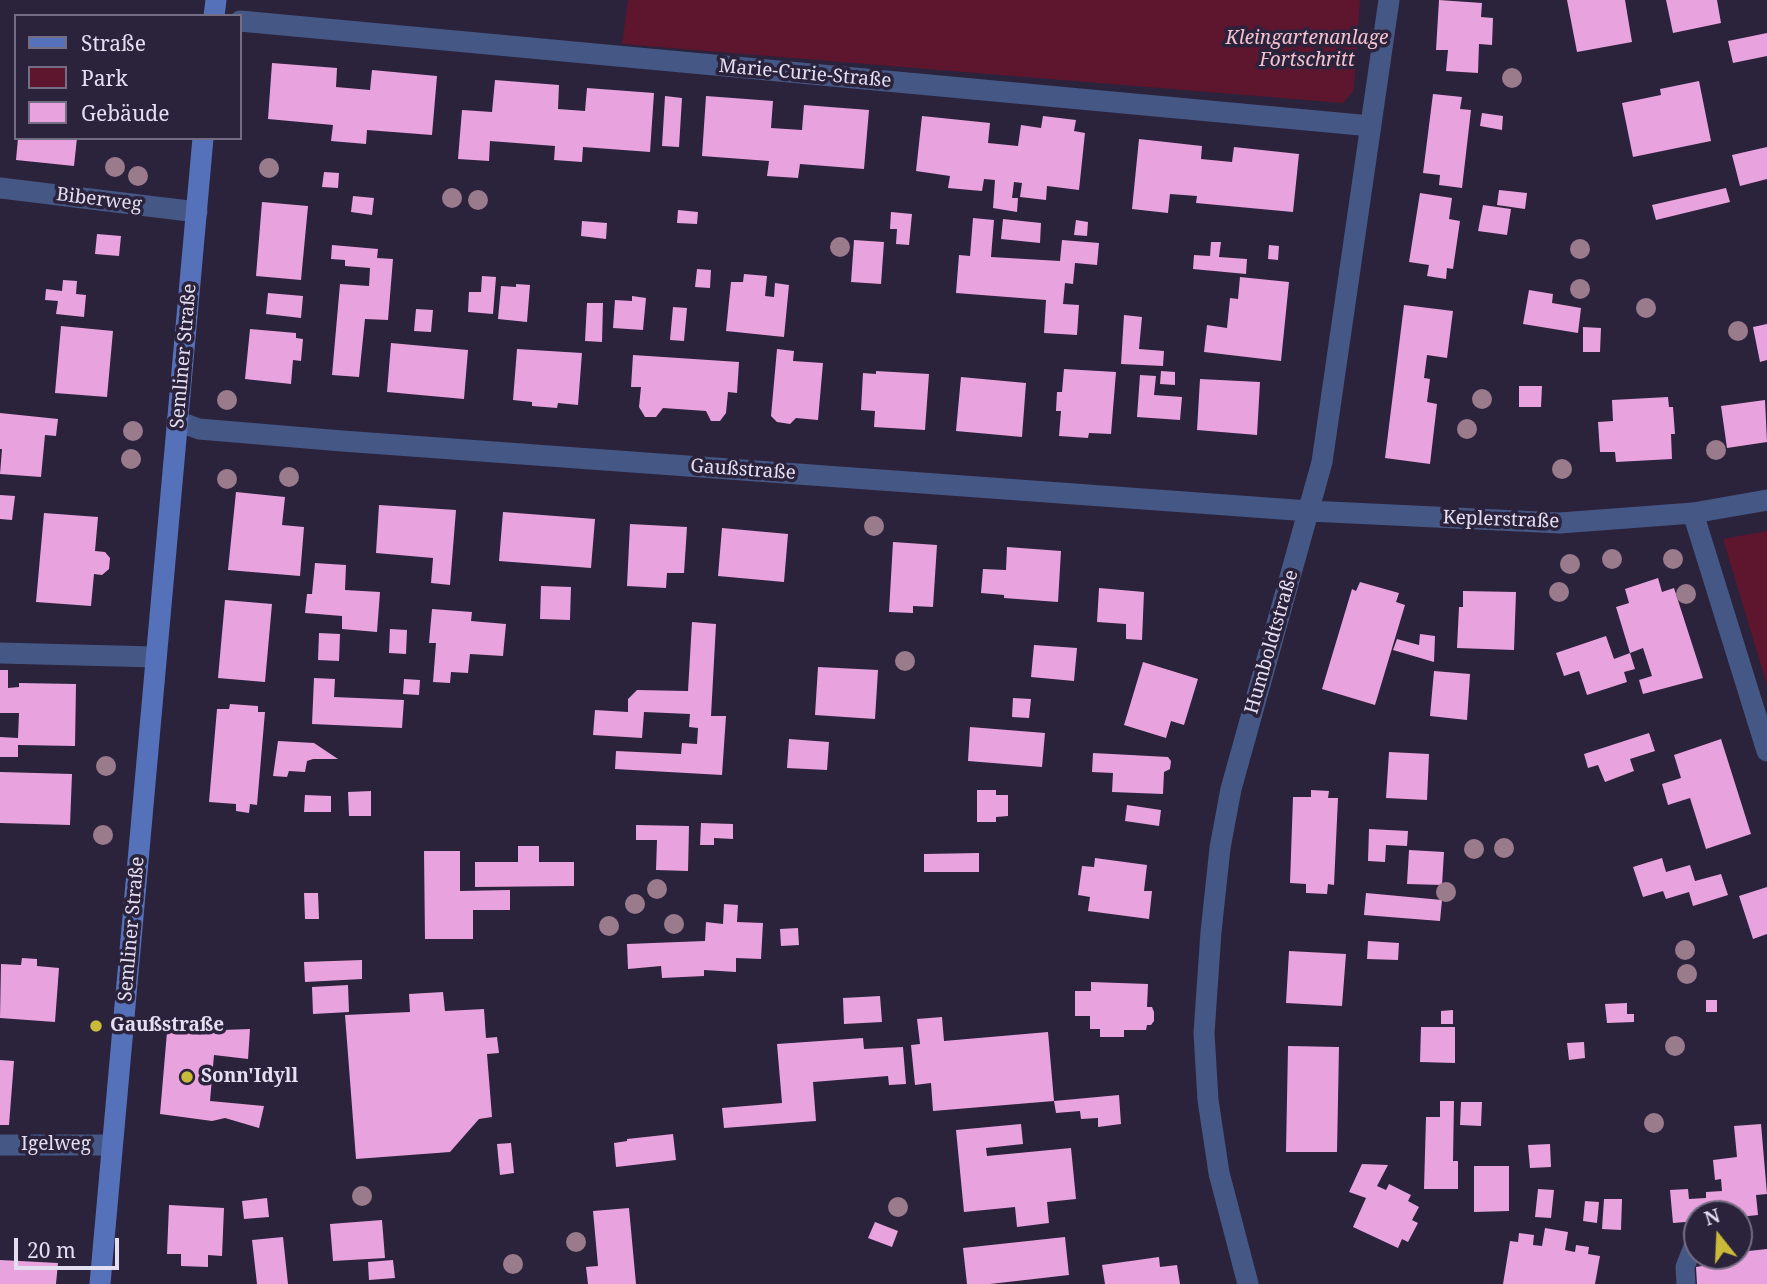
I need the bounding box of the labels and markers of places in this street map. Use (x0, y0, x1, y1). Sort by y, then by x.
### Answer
place label: Gaußstraße (110, 1015, 224, 1037)
marker: Gaußstraße (88, 1018, 104, 1034)
place label: Sonn'Idyll (201, 1066, 298, 1088)
marker: Sonn'Idyll (179, 1069, 195, 1085)

